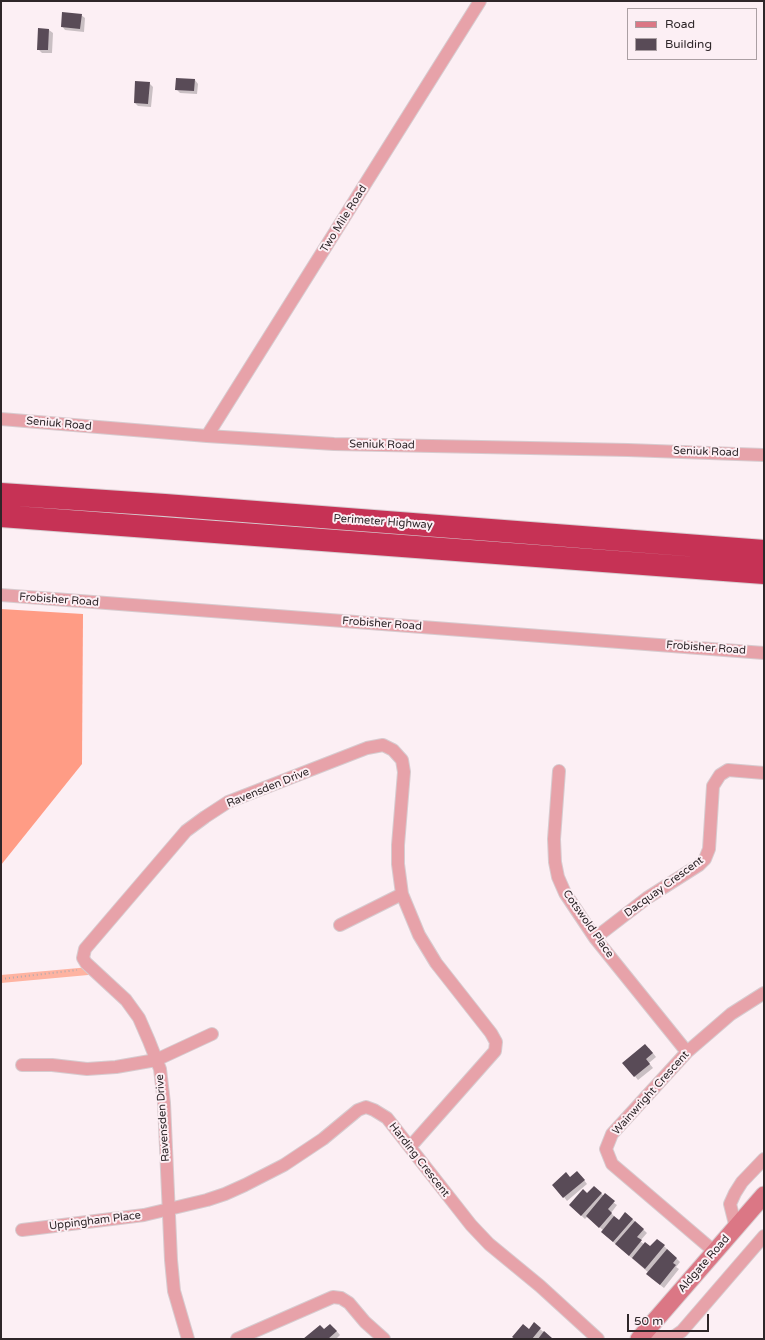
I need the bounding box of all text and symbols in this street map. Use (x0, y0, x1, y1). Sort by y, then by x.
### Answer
legend (627, 8, 757, 60)
text: Road (665, 17, 695, 31)
text: Building (665, 37, 712, 51)
street label: Two Mile Road (318, 183, 370, 255)
street label: Seniuk Road (26, 415, 92, 433)
street label: Seniuk Road (349, 438, 415, 452)
street label: Seniuk Road (673, 444, 739, 460)
street label: Perimeter Highway (333, 512, 433, 532)
street label: Frobisher Road (19, 591, 99, 609)
street label: Frobisher Road (342, 615, 422, 633)
street label: Frobisher Road (666, 639, 746, 657)
street label: Ravensden Drive (225, 765, 311, 811)
street label: Dacquay Crescent (622, 854, 706, 920)
street label: Cotswold Place (560, 888, 616, 960)
street label: Wainwright Crescent (610, 1048, 692, 1138)
street label: Ravensden Drive (153, 1074, 173, 1162)
street label: Harding Crescent (386, 1120, 452, 1200)
street label: Uppingham Place (48, 1209, 142, 1233)
street label: Aldgate Road (676, 1233, 732, 1295)
scale bar (629, 1306, 711, 1332)
text: 50 m (634, 1314, 663, 1328)

